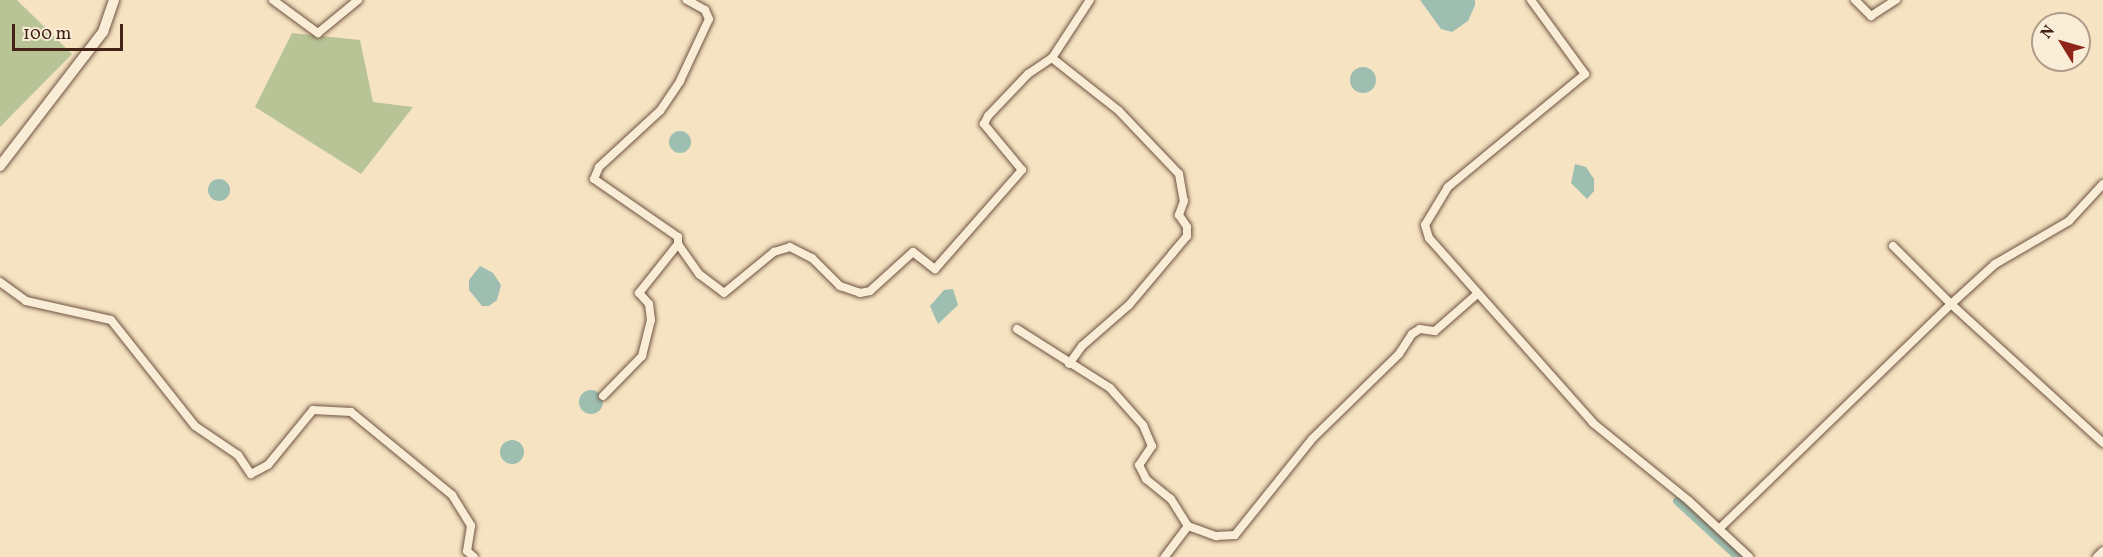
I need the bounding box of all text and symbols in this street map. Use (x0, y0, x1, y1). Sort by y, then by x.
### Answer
scale bar (15, 12, 126, 50)
north arrow (2031, 12, 2091, 72)
text: N (2036, 21, 2061, 44)
text: 100 m (23, 22, 72, 47)

